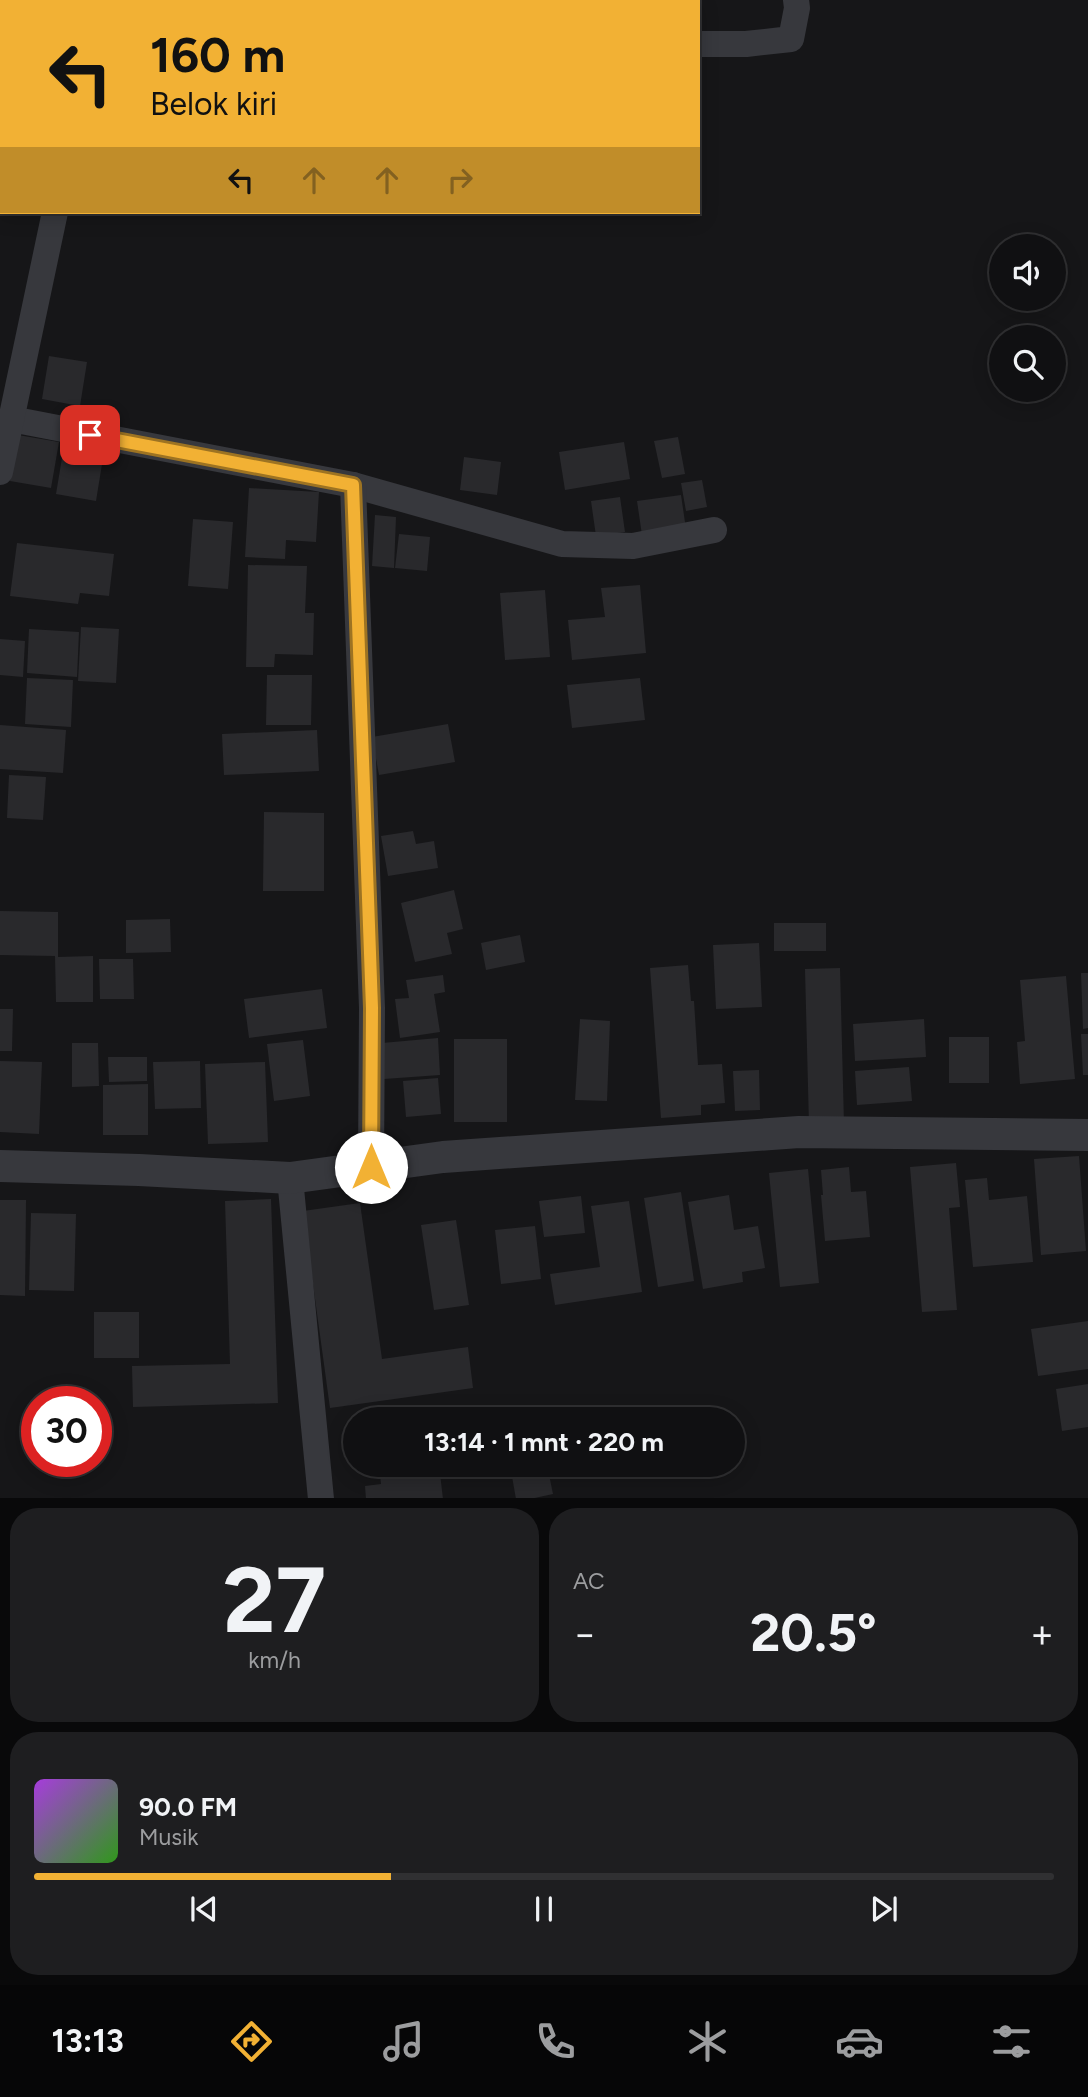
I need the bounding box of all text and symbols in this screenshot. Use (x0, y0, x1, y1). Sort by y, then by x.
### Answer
text: 160 m (150, 25, 285, 84)
icon: left (35, 28, 126, 119)
text: Belok kiri (150, 85, 277, 123)
icon: left (222, 161, 260, 199)
icon: ahead (295, 161, 333, 199)
icon: ahead (368, 161, 406, 199)
icon: right (441, 161, 479, 199)
map controls (989, 234, 1066, 402)
button: sound (989, 234, 1066, 311)
button: search (989, 325, 1066, 402)
pin (60, 405, 120, 465)
icon: arrive (71, 416, 109, 454)
position arrow (334, 1130, 408, 1204)
speed limit sign: 30 (21, 1386, 112, 1477)
text: 13:14 · 1 mnt · 220 m (424, 1426, 664, 1458)
text: 27 (223, 1546, 326, 1655)
text: AC (573, 1567, 605, 1595)
text: 20.5° (750, 1602, 877, 1664)
text: − (573, 1611, 597, 1657)
text: + (1030, 1611, 1054, 1657)
text: km/h (248, 1646, 301, 1674)
text: 90.0 FM (139, 1791, 237, 1823)
text: Musik (139, 1823, 199, 1851)
icon: previous (185, 1890, 223, 1928)
icon: pause (525, 1890, 563, 1928)
icon: next (865, 1890, 903, 1928)
icon: directions (227, 2017, 276, 2066)
icon: music (379, 2017, 428, 2066)
icon: phone (531, 2017, 580, 2066)
icon: climate (683, 2017, 732, 2066)
icon: car (835, 2017, 884, 2066)
icon: filters (987, 2017, 1036, 2066)
text: 13:13 (52, 2022, 124, 2060)

